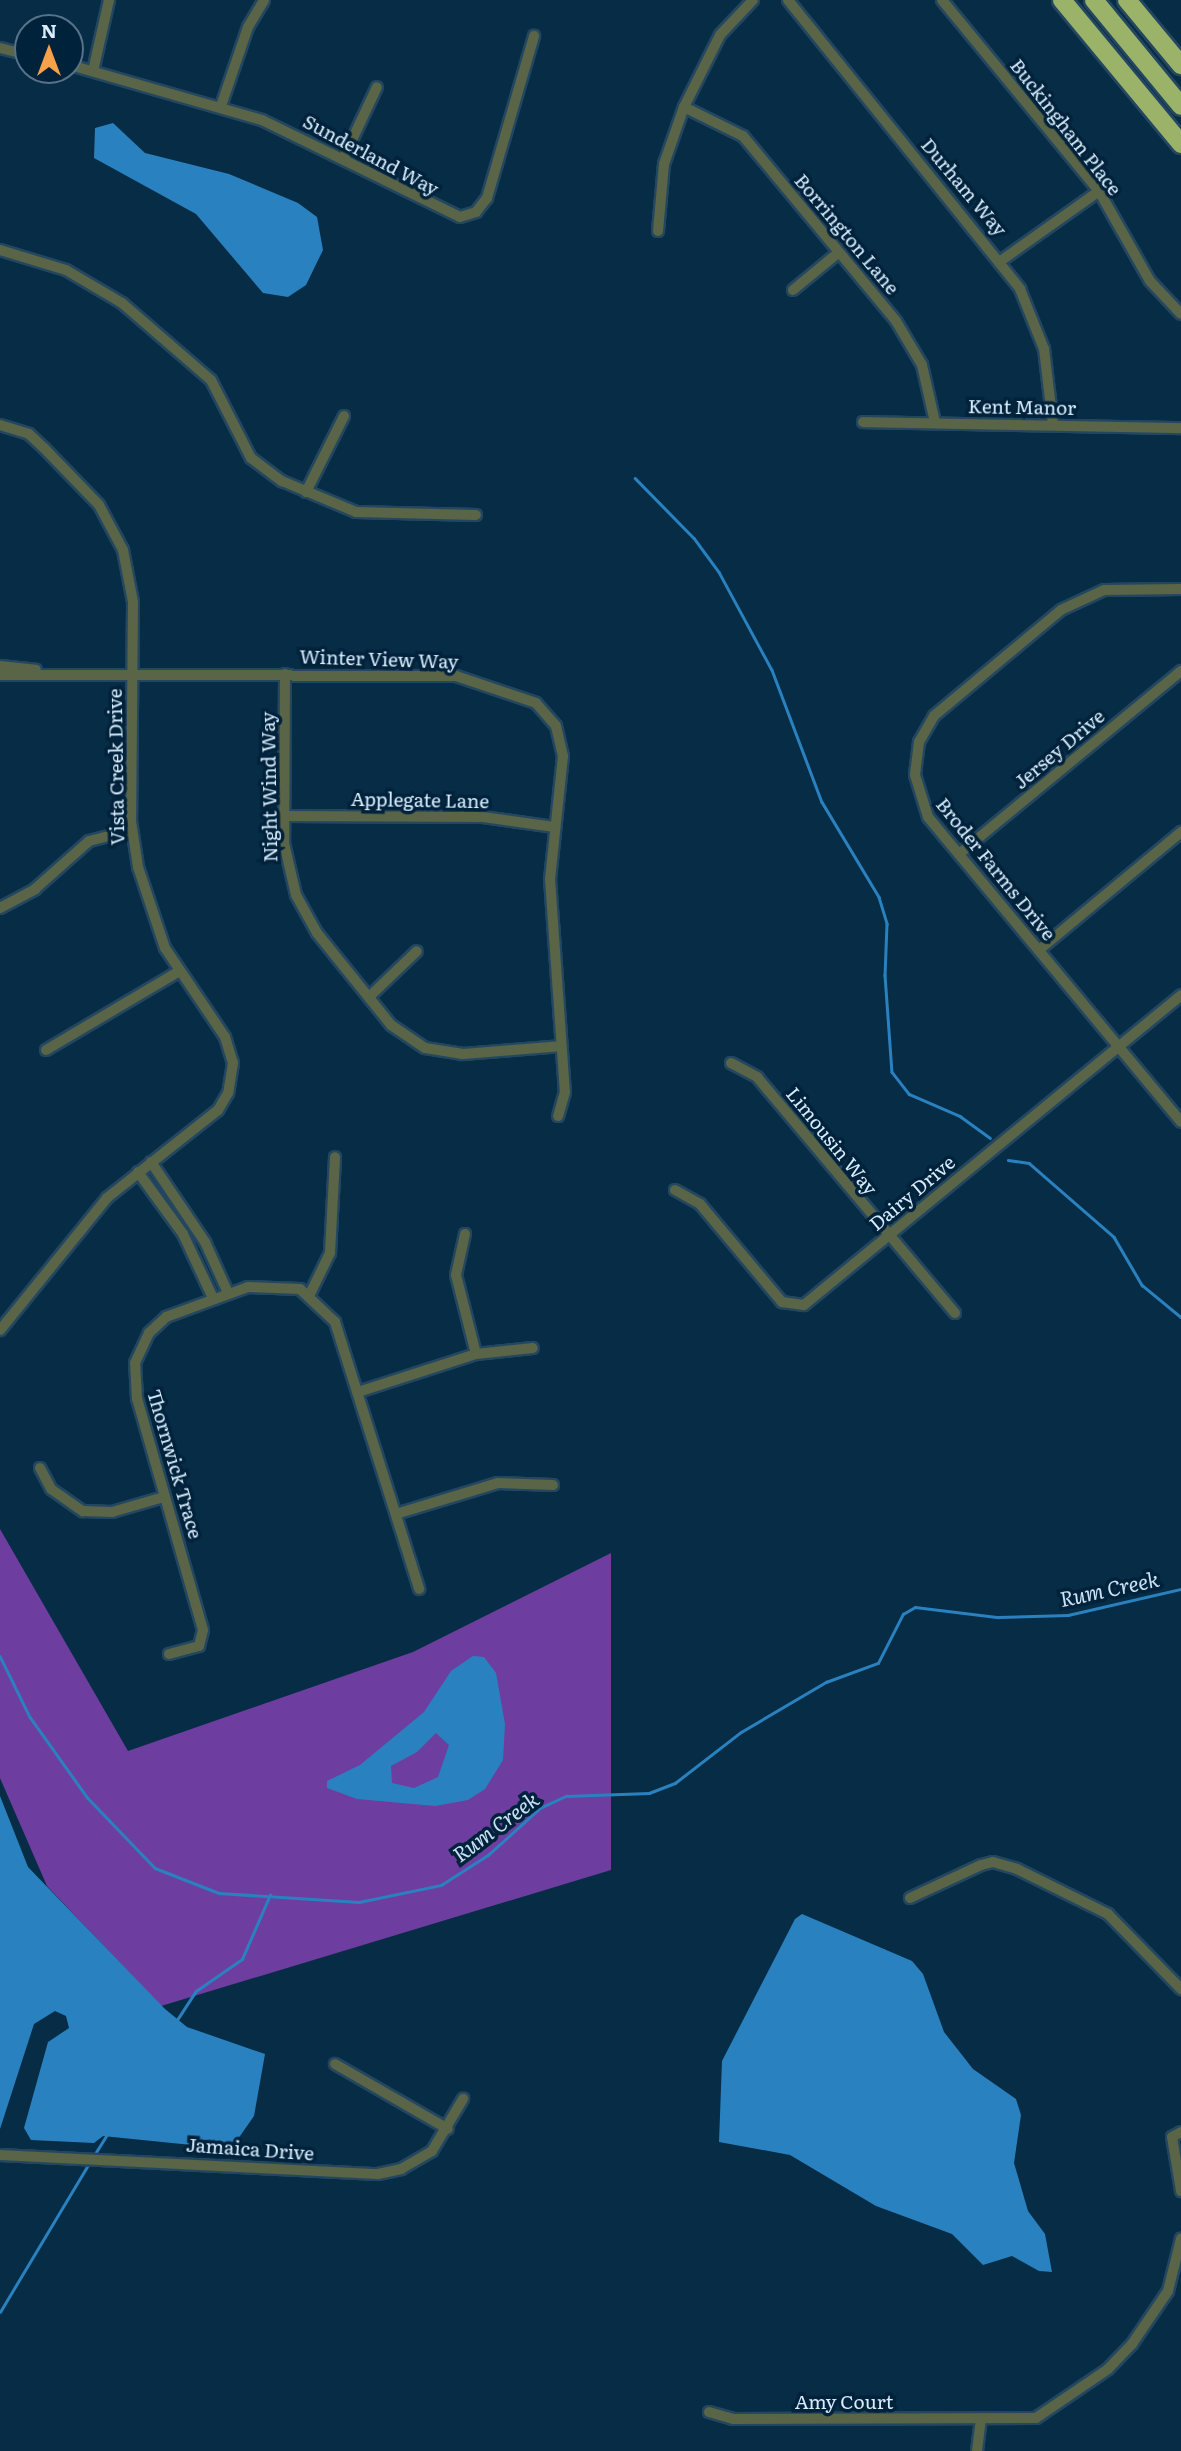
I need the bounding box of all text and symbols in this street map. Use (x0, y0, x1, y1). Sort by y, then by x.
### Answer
north arrow (14, 14, 84, 84)
text: N (41, 16, 57, 44)
street label: Buckingham Place (1006, 54, 1126, 200)
street label: Sunderland Way (299, 110, 443, 200)
street label: Durham Way (916, 133, 1012, 241)
street label: Borrington Lane (790, 169, 904, 299)
street label: Kent Manor (968, 395, 1076, 419)
street label: Winter View Way (299, 645, 459, 673)
street label: Vista Creek Drive (103, 688, 129, 846)
street label: Jersey Drive (1009, 704, 1109, 794)
street label: Night Wind Way (256, 711, 282, 863)
street label: Applegate Lane (351, 787, 489, 813)
street label: Broder Farms Drive (931, 793, 1061, 945)
street label: Limousin Way (782, 1083, 882, 1199)
street label: Dairy Drive (865, 1151, 959, 1235)
street label: Thornwick Trace (143, 1387, 207, 1541)
water label: Rum Creek (1057, 1565, 1161, 1611)
water label: Rum Creek (447, 1786, 543, 1866)
street label: Jamaica Drive (185, 2133, 315, 2165)
street label: Amy Court (795, 2391, 893, 2413)

